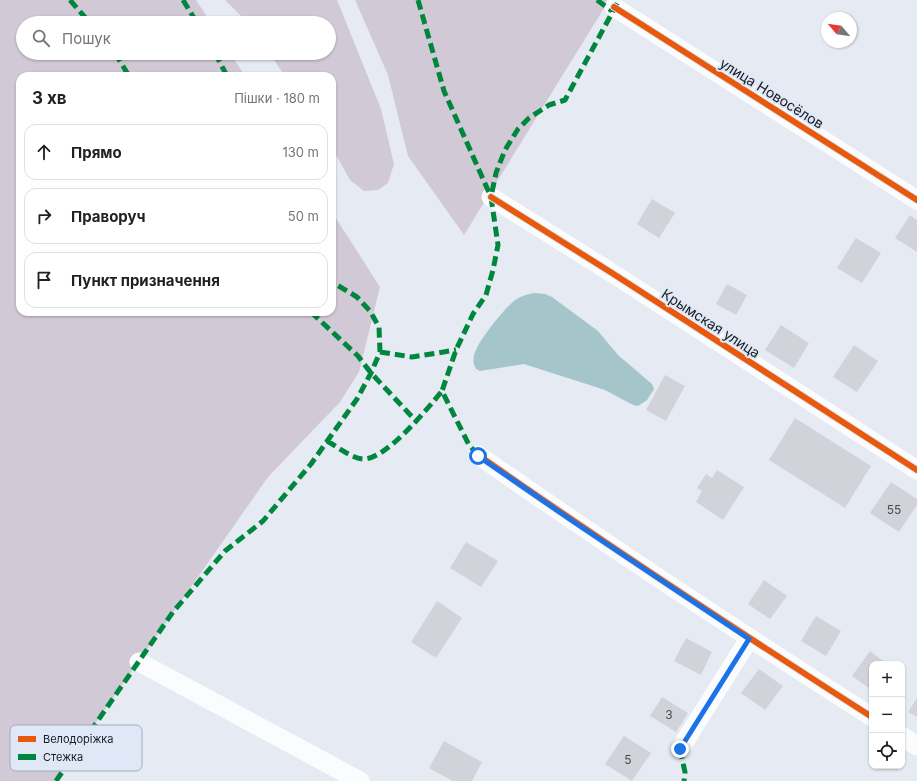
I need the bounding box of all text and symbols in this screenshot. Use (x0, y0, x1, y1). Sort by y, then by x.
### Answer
north arrow (821, 12, 857, 48)
search box (16, 16, 336, 60)
icon: search (30, 27, 52, 49)
text: Пошук (62, 29, 111, 48)
street label: улица Новосёлов (717, 54, 827, 132)
text: 3 хв (32, 88, 67, 108)
text: Пішки · 180 m (234, 90, 320, 106)
icon: ahead (33, 141, 55, 163)
text: Прямо (71, 143, 122, 162)
text: 130 m (282, 144, 319, 160)
icon: right (33, 205, 55, 227)
text: Праворуч (71, 207, 145, 226)
text: 50 m (288, 208, 319, 224)
icon: arrive (33, 269, 55, 291)
text: Пункт призначення (71, 271, 220, 290)
street label: Крымская улица (659, 285, 763, 361)
route start (469, 447, 487, 465)
house number: 55 (887, 502, 901, 517)
map controls (869, 661, 905, 769)
button: + (869, 661, 905, 697)
button: − (869, 697, 905, 733)
house number: 3 (665, 707, 673, 722)
legend (10, 725, 142, 771)
text: Велодоріжка (43, 732, 114, 746)
button: locate (869, 733, 905, 769)
route end (671, 740, 689, 758)
text: Стежка (43, 750, 83, 764)
house number: 5 (624, 752, 632, 767)

